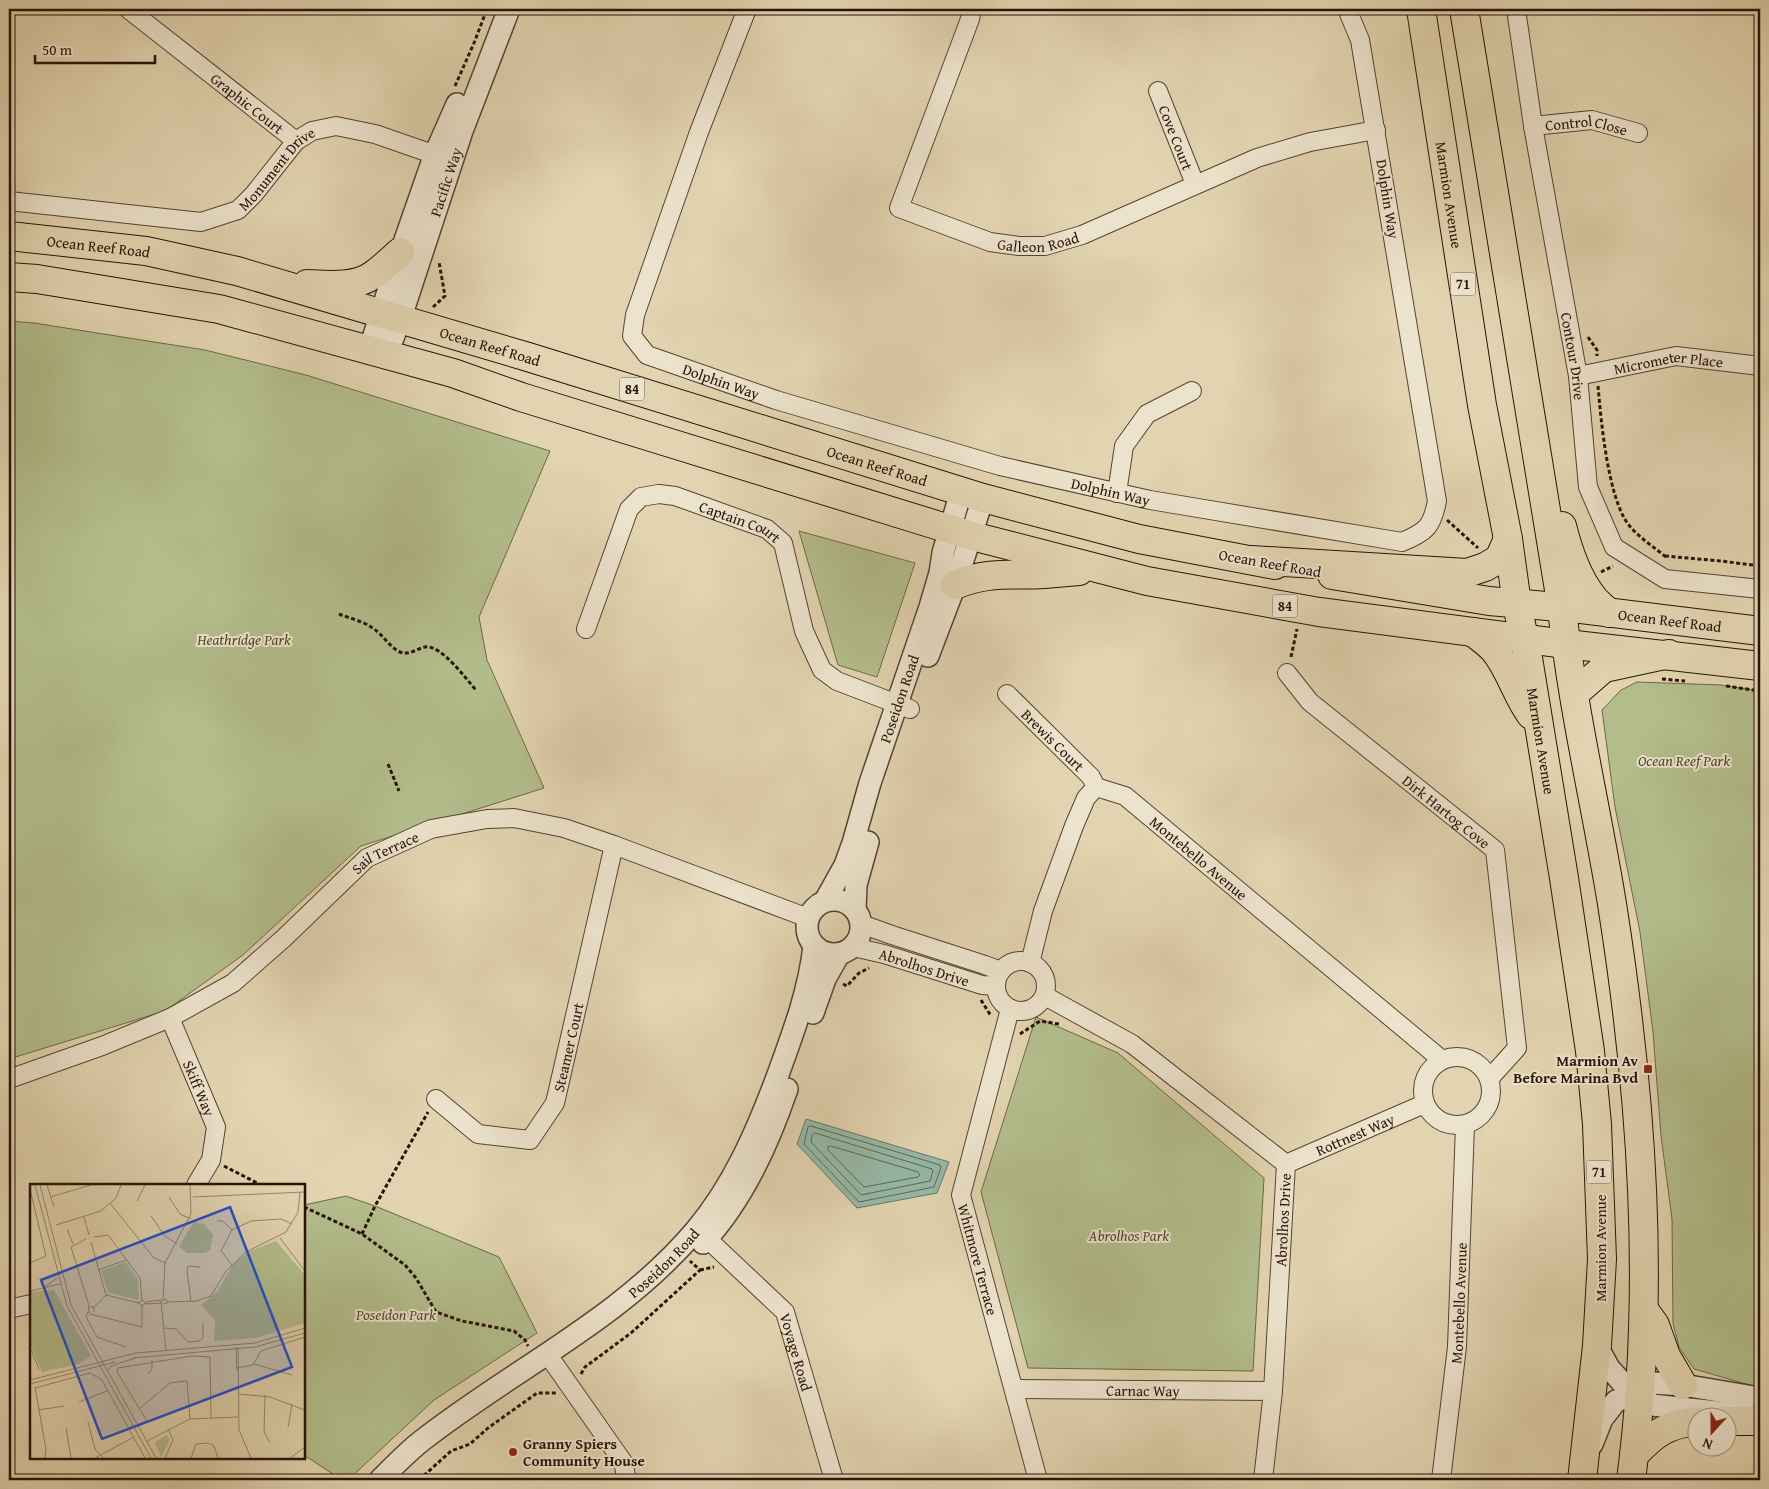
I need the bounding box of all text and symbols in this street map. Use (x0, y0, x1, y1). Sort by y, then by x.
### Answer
scale bar (35, 32, 155, 64)
text: 50 m (42, 39, 73, 60)
street label: Graphic Court (206, 67, 289, 139)
street label: Cove Court (1154, 102, 1199, 174)
street label: Control Close (1544, 110, 1630, 140)
street label: Monument Drive (233, 121, 319, 215)
street label: Marmion Avenue (1431, 140, 1468, 250)
street label: Pacific Way (424, 144, 467, 219)
street label: Dolphin Way (1371, 158, 1405, 241)
street label: Galleon Road (996, 226, 1081, 257)
street label: Ocean Reef Road (46, 230, 152, 262)
road number: 71 (1450, 272, 1476, 296)
street label: Contour Drive (1556, 311, 1591, 401)
street label: Ocean Reef Road (437, 321, 543, 371)
street label: Micrometer Place (1612, 345, 1724, 379)
street label: Dolphin Way (680, 358, 763, 404)
road number: 84 (620, 378, 644, 400)
street label: Ocean Reef Road (824, 440, 930, 491)
street label: Dolphin Way (1069, 472, 1153, 510)
street label: Captain Court (697, 495, 786, 548)
street label: Ocean Reef Road (1217, 544, 1323, 582)
road number: 84 (1272, 594, 1298, 618)
street label: Ocean Reef Road (1617, 603, 1723, 637)
park label: Heathridge Park (196, 629, 291, 650)
street label: Poseidon Road (874, 652, 923, 746)
street label: Marmion Avenue (1523, 686, 1561, 796)
street label: Brewis Court (1017, 704, 1090, 776)
park label: Ocean Reef Park (1638, 750, 1730, 771)
street label: Dirk Hartog Cove (1398, 770, 1495, 853)
street label: Montebello Avenue (1146, 811, 1252, 904)
street label: Sail Terrace (346, 826, 422, 878)
street label: Abrolhos Drive (877, 943, 972, 991)
street label: Steamer Court (547, 1000, 588, 1094)
place label: Marmion Av Before Marina Bvd (1513, 1050, 1638, 1088)
street label: Skiff Way (178, 1057, 221, 1120)
marker: Marmion Av Before Marina Bvd (1642, 1063, 1654, 1075)
street label: Rottnest Way (1312, 1108, 1398, 1160)
road number: 71 (1586, 1160, 1612, 1184)
street label: Abrolhos Drive (1270, 1173, 1296, 1267)
inset map (30, 1184, 305, 1459)
street label: Marmion Avenue (1590, 1194, 1611, 1302)
street label: Whitmore Terrace (953, 1201, 1004, 1318)
street label: Poseidon Road (623, 1223, 704, 1302)
park label: Abrolhos Park (1088, 1225, 1169, 1246)
street label: Montebello Avenue (1445, 1242, 1471, 1365)
park label: Poseidon Park (355, 1304, 436, 1325)
street label: Voyage Road (775, 1310, 818, 1393)
street label: Carnac Way (1106, 1379, 1180, 1401)
north arrow (1686, 1406, 1736, 1456)
place label: Granny Spiers Community House (523, 1433, 645, 1471)
text: N (1699, 1433, 1715, 1455)
marker: Granny Spiers Community House (507, 1446, 519, 1458)

